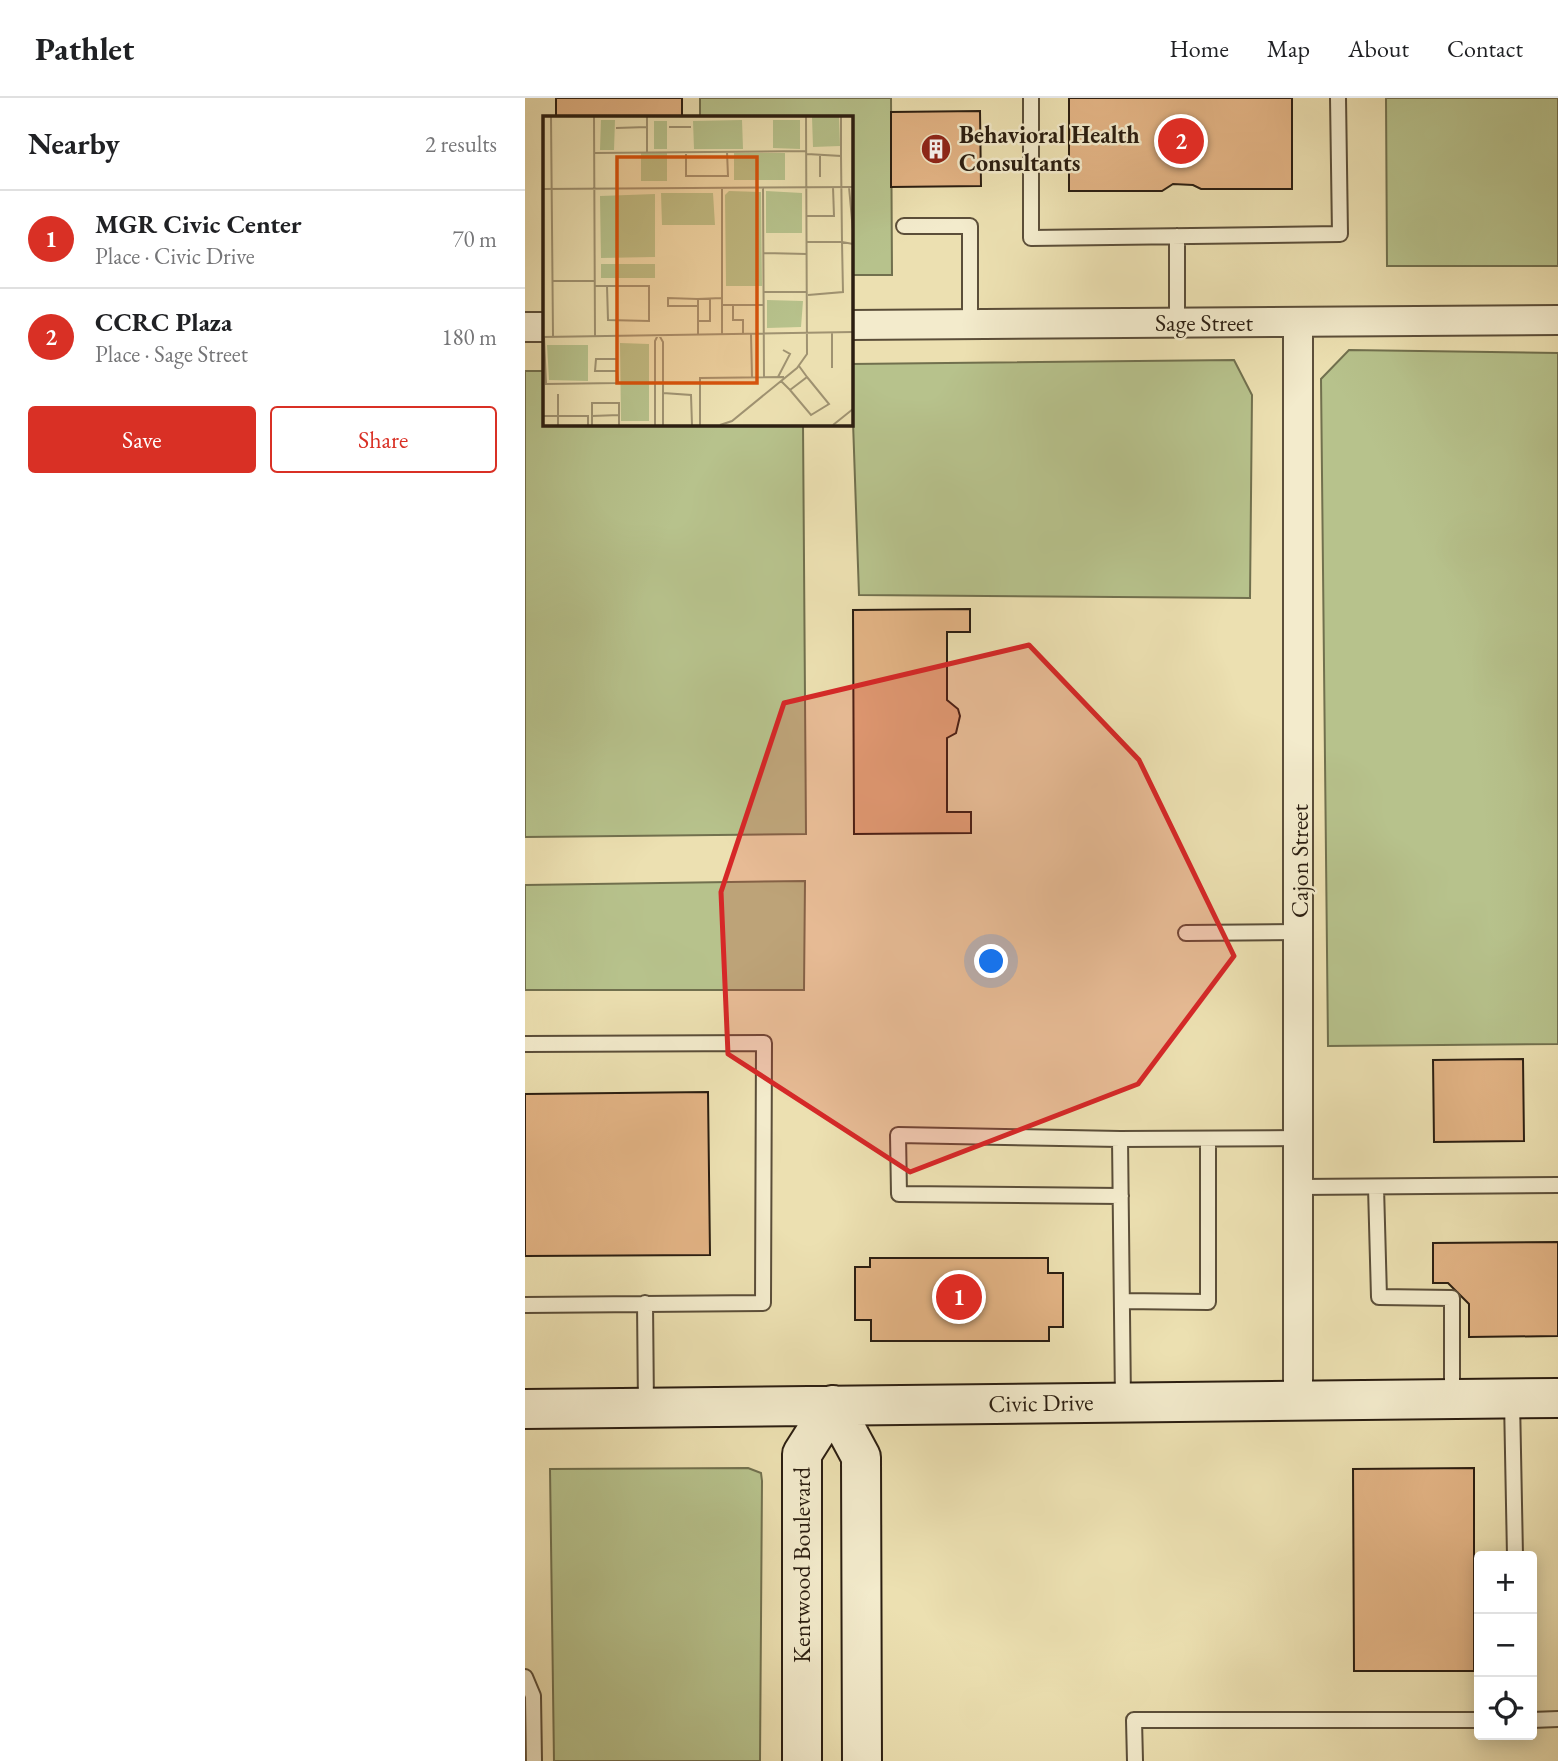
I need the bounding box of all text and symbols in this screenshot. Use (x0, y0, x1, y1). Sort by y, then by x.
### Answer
text: Pathlet (35, 27, 134, 70)
text: Home (1169, 33, 1229, 64)
text: Map (1267, 33, 1310, 64)
text: About (1348, 33, 1409, 64)
text: Contact (1447, 33, 1523, 64)
pin: 2 (1158, 115, 1204, 167)
inset map (543, 116, 852, 425)
place label: Behavioral Health Consultants (959, 119, 1140, 178)
text: Nearby (28, 124, 120, 163)
text: 2 results (425, 129, 497, 159)
building icon: Behavioral Health Consultants (919, 132, 953, 166)
text: MGR Civic Center (95, 207, 302, 241)
text: 1 (45, 224, 57, 254)
text: 70 m (452, 224, 497, 254)
text: Place · Civic Drive (95, 241, 255, 271)
text: CCRC Plaza (95, 305, 232, 339)
street label: Sage Street (1155, 307, 1253, 338)
text: 2 (45, 322, 57, 352)
text: 180 m (441, 322, 497, 352)
text: Place · Sage Street (95, 339, 248, 369)
button: Save (28, 406, 256, 473)
button: Share (270, 406, 497, 473)
street label: Cajon Street (1284, 804, 1315, 918)
your location (974, 944, 1008, 978)
pin: 1 (936, 1271, 982, 1323)
street label: Civic Drive (988, 1386, 1094, 1419)
street label: Kentwood Boulevard (786, 1466, 817, 1663)
map controls (1474, 1551, 1537, 1740)
button: + (1474, 1551, 1537, 1614)
button: − (1474, 1614, 1537, 1677)
button: locate (1474, 1677, 1537, 1740)

